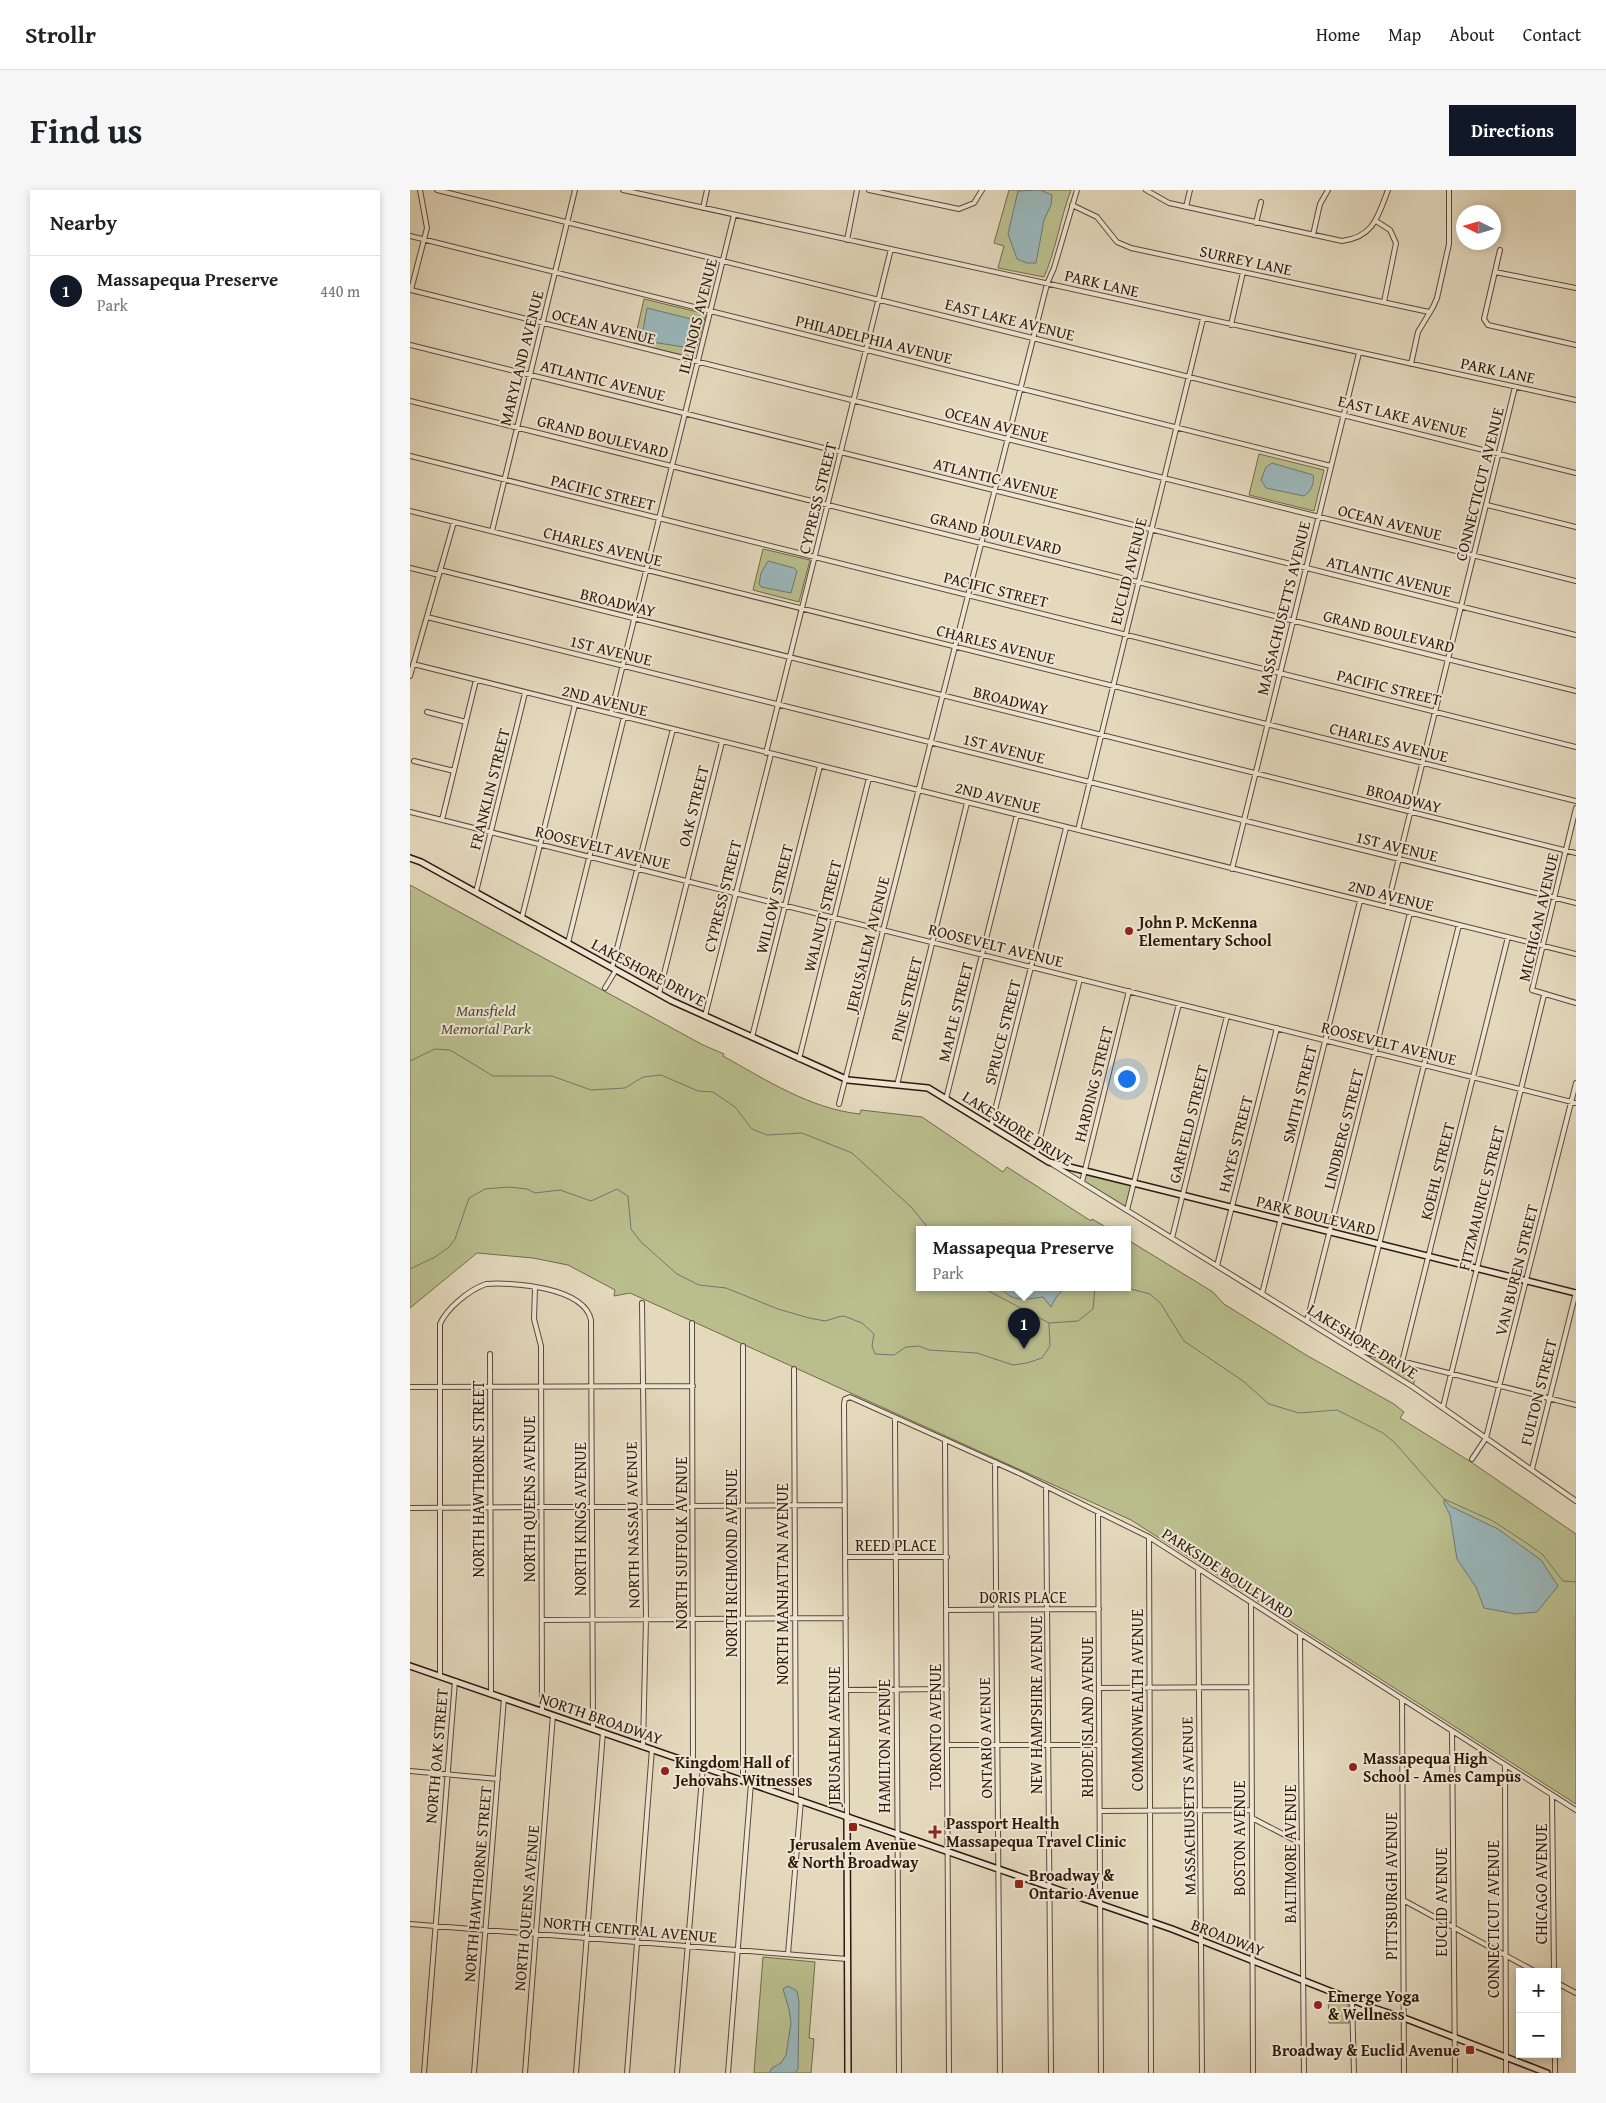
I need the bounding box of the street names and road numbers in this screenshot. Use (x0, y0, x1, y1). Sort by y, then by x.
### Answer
street label: SURREY LANE (1198, 238, 1294, 282)
street label: ILLINOIS AVENUE (671, 256, 723, 376)
street label: PARK LANE (1062, 263, 1142, 303)
street label: MARYLAND AVENUE (493, 288, 549, 428)
street label: EAST LAKE AVENUE (943, 291, 1077, 347)
street label: OCEAN AVENUE (550, 301, 658, 351)
street label: PHILADELPHIA AVENUE (793, 308, 955, 370)
street label: PARK LANE (1459, 350, 1537, 390)
street label: ATLANTIC AVENUE (538, 353, 668, 407)
street label: EAST LAKE AVENUE (1336, 388, 1470, 444)
street label: OCEAN AVENUE (943, 399, 1051, 449)
street label: CONNECTICUT AVENUE (1448, 405, 1510, 563)
street label: GRAND BOULEVARD (535, 408, 672, 464)
street label: CYPRESS STREET (792, 440, 843, 556)
street label: ATLANTIC AVENUE (931, 451, 1061, 505)
street label: PACIFIC STREET (548, 467, 658, 517)
street label: OCEAN AVENUE (1336, 497, 1444, 547)
street label: GRAND BOULEVARD (928, 505, 1065, 561)
street label: EUCLID AVENUE (1103, 515, 1153, 627)
street label: MASSACHUSETTS AVENUE (1250, 518, 1316, 698)
street label: CHARLES AVENUE (541, 520, 665, 572)
street label: ATLANTIC AVENUE (1324, 549, 1454, 603)
street label: PACIFIC STREET (941, 564, 1051, 614)
street label: BROADWAY (578, 581, 659, 623)
street label: GRAND BOULEVARD (1321, 603, 1458, 659)
street label: CHARLES AVENUE (934, 618, 1058, 670)
street label: 1ST AVENUE (567, 628, 655, 672)
street label: PACIFIC STREET (1334, 662, 1444, 712)
street label: 2ND AVENUE (560, 678, 650, 722)
street label: BROADWAY (971, 679, 1052, 721)
street label: CHARLES AVENUE (1327, 716, 1451, 768)
street label: FRANKLIN STREET (462, 726, 516, 852)
street label: 1ST AVENUE (960, 726, 1048, 770)
street label: OAK STREET (671, 763, 715, 849)
street label: 2ND AVENUE (953, 775, 1043, 819)
street label: BROADWAY (1364, 777, 1445, 819)
street label: ROOSEVELT AVENUE (533, 819, 673, 875)
street label: 1ST AVENUE (1353, 824, 1441, 868)
street label: CYPRESS STREET (697, 838, 748, 954)
street label: WILLOW STREET (749, 842, 799, 956)
street label: MICHIGAN AVENUE (1512, 850, 1564, 984)
street label: WALNUT STREET (797, 858, 847, 974)
street label: 2ND AVENUE (1346, 873, 1436, 917)
street label: JERUSALEM AVENUE (838, 874, 895, 1016)
street label: ROOSEVELT AVENUE (926, 917, 1066, 973)
street label: LAKESHORE DRIVE (588, 932, 710, 1012)
street label: PINE STREET (884, 954, 928, 1044)
street label: MAPLE STREET (931, 960, 979, 1064)
street label: SPRUCE STREET (977, 977, 1027, 1087)
street label: ROOSEVELT AVENUE (1319, 1015, 1459, 1071)
street label: HARDING STREET (1067, 1023, 1119, 1145)
street label: SMITH STREET (1275, 1042, 1323, 1145)
street label: GARFIELD STREET (1162, 1062, 1214, 1186)
street label: LINDBERG STREET (1316, 1066, 1370, 1192)
street label: LAKESHORE DRIVE (958, 1084, 1078, 1172)
street label: HAYES STREET (1211, 1093, 1259, 1195)
street label: KOEHL STREET (1413, 1120, 1461, 1222)
street label: FITZMAURICE STREET (1451, 1123, 1511, 1273)
street label: PARK BOULEVARD (1254, 1189, 1379, 1242)
street label: VAN BUREN STREET (1488, 1202, 1544, 1338)
street label: LAKESHORE DRIVE (1303, 1297, 1423, 1385)
street label: FULTON STREET (1513, 1336, 1563, 1448)
street label: NORTH HAWTHORNE STREET (466, 1381, 490, 1577)
street label: NORTH QUEENS AVENUE (517, 1416, 541, 1582)
street label: NORTH NASSAU AVENUE (619, 1441, 645, 1609)
street label: NORTH KINGS AVENUE (568, 1442, 592, 1596)
street label: NORTH SUFFOLK AVENUE (669, 1457, 693, 1629)
street label: NORTH RICHMOND AVENUE (719, 1469, 743, 1657)
street label: NORTH MANHATTAN AVENUE (770, 1483, 794, 1685)
street label: PARKSIDE BOULEVARD (1157, 1521, 1299, 1625)
street label: REED PLACE (855, 1533, 937, 1557)
street label: DORIS PLACE (979, 1585, 1067, 1609)
street label: COMMONWEALTH AVENUE (1125, 1609, 1149, 1791)
street label: NEW HAMPSHIRE AVENUE (1024, 1616, 1048, 1794)
street label: RHODE ISLAND AVENUE (1075, 1637, 1099, 1797)
street label: TORONTO AVENUE (923, 1664, 947, 1790)
street label: JERUSALEM AVENUE (822, 1666, 846, 1808)
street label: ONTARIO AVENUE (972, 1677, 998, 1799)
street label: HAMILTON AVENUE (872, 1679, 896, 1813)
street label: NORTH BROADWAY (536, 1686, 666, 1751)
street label: NORTH OAK STREET (418, 1688, 454, 1824)
street label: MASSACHUSETTS AVENUE (1174, 1716, 1202, 1896)
street label: BOSTON AVENUE (1227, 1780, 1251, 1896)
street label: BALTIMORE AVENUE (1278, 1784, 1302, 1924)
street label: NORTH HAWTHORNE STREET (456, 1785, 498, 1983)
street label: PITTSBURGH AVENUE (1379, 1812, 1403, 1960)
street label: NORTH QUEENS AVENUE (507, 1824, 545, 1992)
street label: CHICAGO AVENUE (1529, 1824, 1553, 1944)
street label: CONNECTICUT AVENUE (1481, 1840, 1505, 1998)
street label: EUCLID AVENUE (1429, 1847, 1453, 1957)
street label: NORTH CENTRAL AVENUE (542, 1909, 718, 1949)
street label: BROADWAY (1188, 1912, 1269, 1962)

